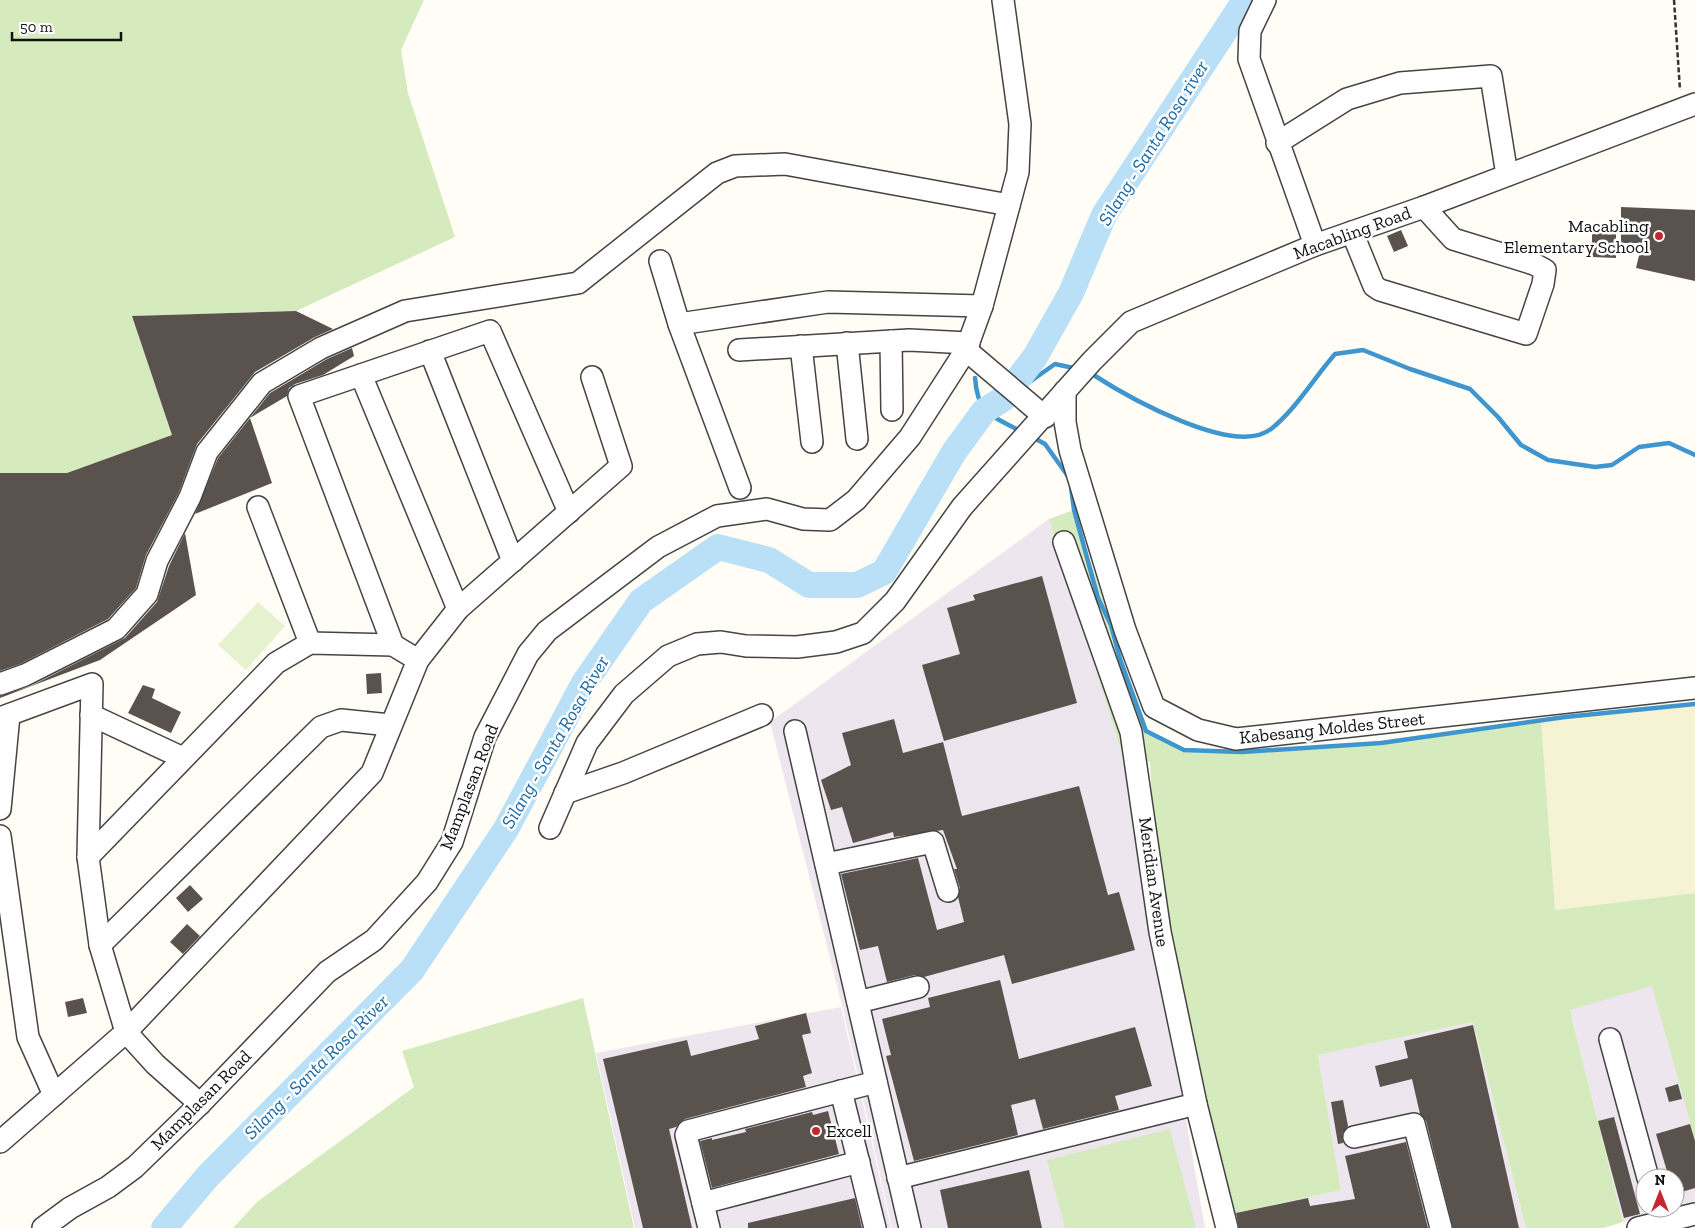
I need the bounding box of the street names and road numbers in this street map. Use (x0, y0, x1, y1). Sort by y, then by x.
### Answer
street label: Macabling Road (1290, 201, 1414, 265)
street label: Kabesang Moldes Street (1238, 707, 1426, 749)
street label: Mamplasan Road (435, 721, 503, 853)
street label: Meridian Avenue (1134, 816, 1174, 948)
street label: Mamplasan Road (146, 1045, 256, 1155)

